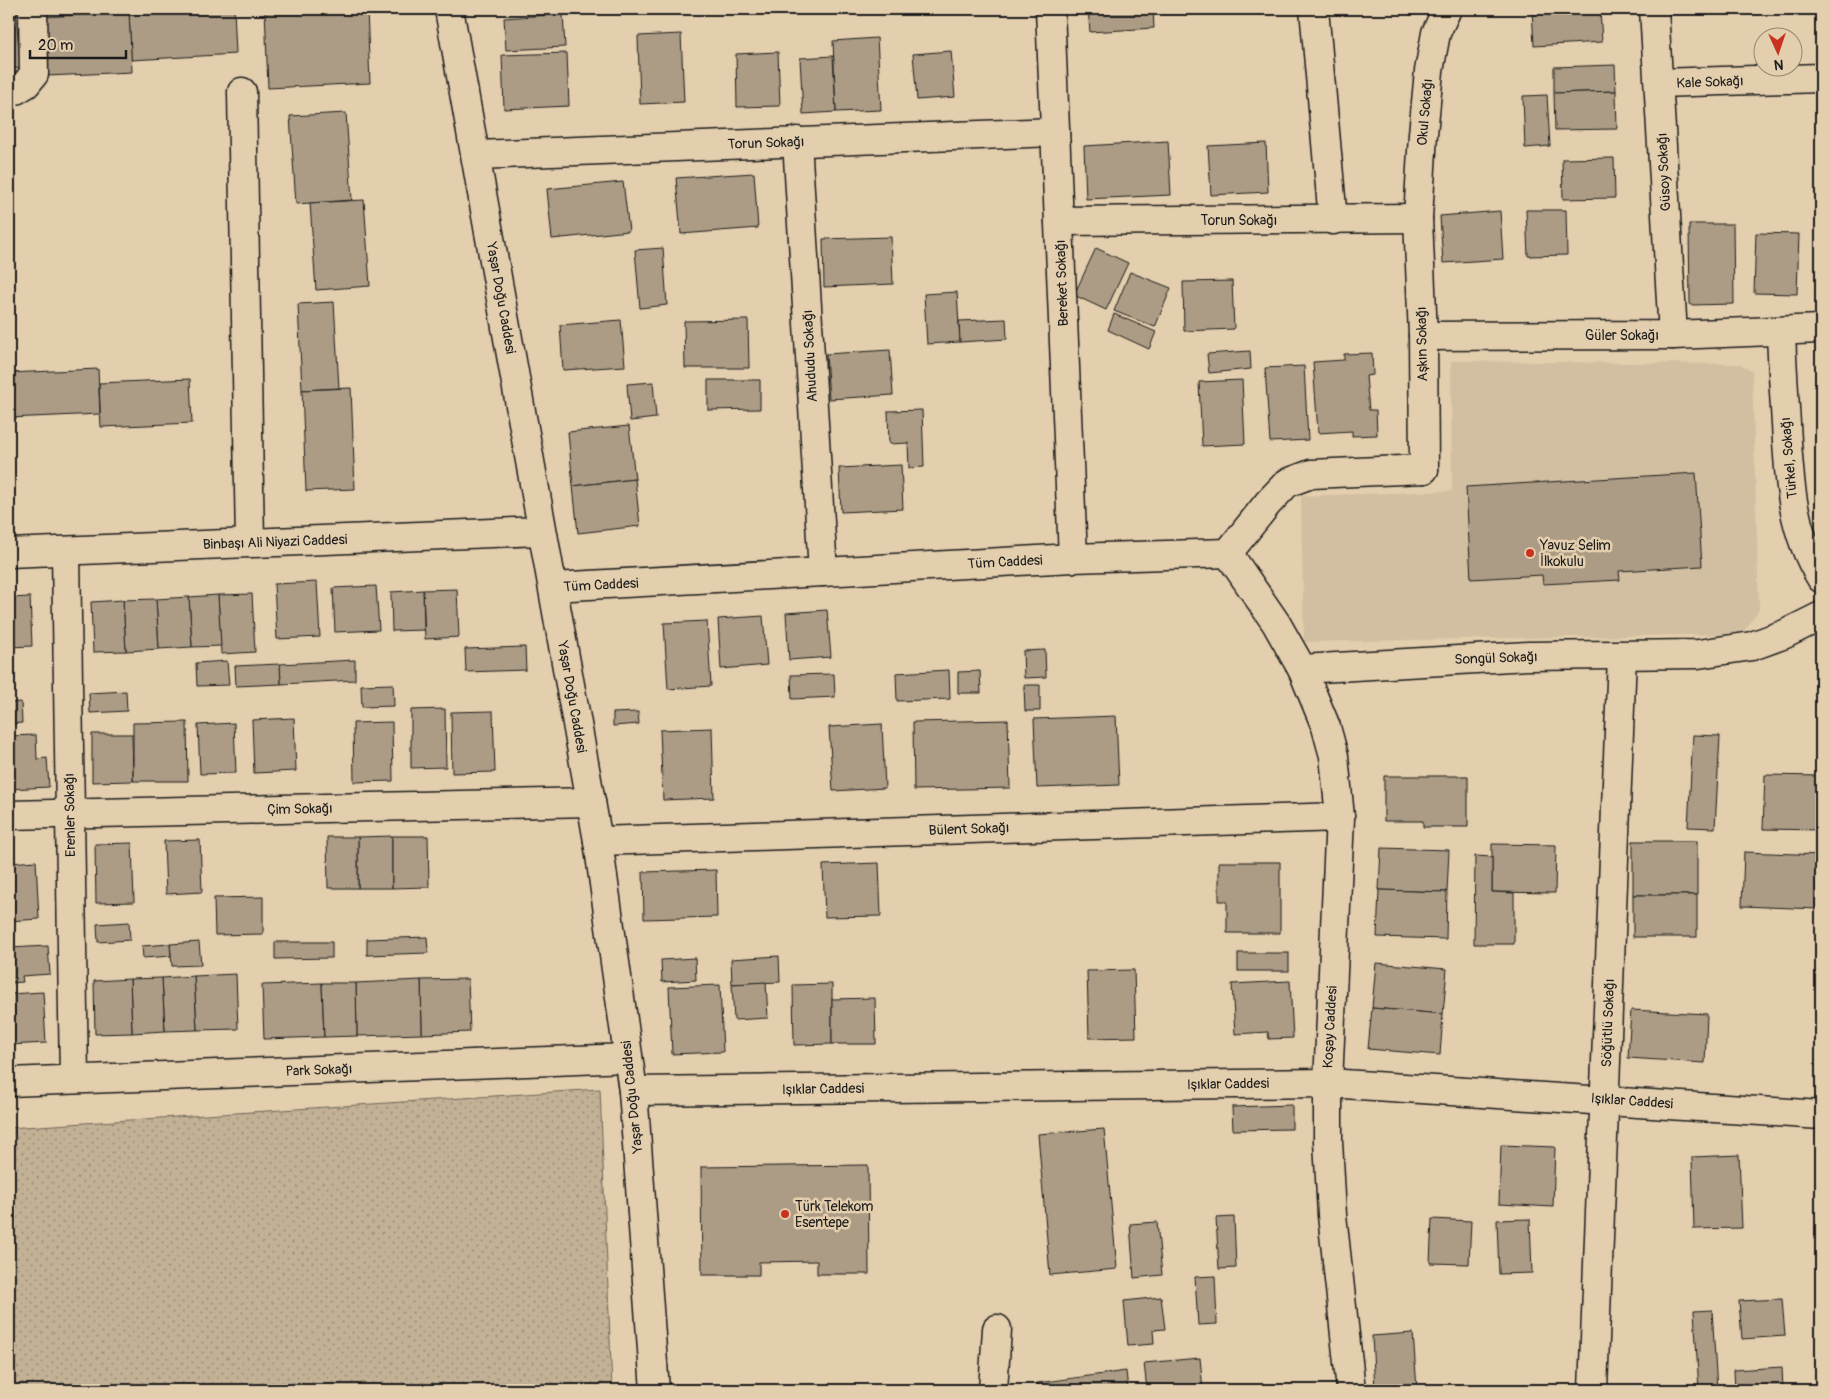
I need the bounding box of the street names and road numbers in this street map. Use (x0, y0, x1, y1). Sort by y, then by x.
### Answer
street label: Kale Sokağı (1676, 72, 1744, 92)
street label: Okul Sokağı (1414, 78, 1436, 146)
street label: Güsoy Sokağı (1653, 132, 1675, 212)
street label: Torun Sokağı (727, 133, 805, 153)
street label: Torun Sokağı (1201, 212, 1277, 229)
street label: Bereket Sokağı (1052, 239, 1072, 327)
street label: Yaşar Doğu Caddesi (483, 240, 519, 356)
street label: Aşkın Sokağı (1413, 306, 1431, 382)
street label: Ahududu Sokağı (799, 309, 821, 403)
street label: Güler Sokağı (1585, 327, 1659, 344)
street label: Türkel, Sokağı (1777, 417, 1801, 499)
street label: Binbaşı Ali Niyazi Caddesi (202, 531, 348, 553)
street label: Tüm Caddesi (967, 552, 1043, 572)
street label: Tüm Caddesi (563, 575, 639, 595)
street label: Yaşar Doğu Caddesi (554, 639, 590, 755)
street label: Songül Sokağı (1454, 648, 1538, 668)
street label: Erenler Sokağı (61, 773, 79, 857)
street label: Çim Sokağı (267, 800, 333, 818)
street label: Bülent Sokağı (928, 819, 1010, 839)
street label: Söğütlü Sokağı (1598, 978, 1618, 1068)
street label: Koşay Caddesi (1319, 985, 1341, 1069)
street label: Yaşar Doğu Caddesi (618, 1039, 646, 1155)
street label: Park Sokağı (285, 1060, 353, 1080)
street label: Işıklar Caddesi (1187, 1075, 1270, 1093)
street label: Işıklar Caddesi (782, 1080, 865, 1098)
street label: Işıklar Caddesi (1590, 1090, 1674, 1112)

